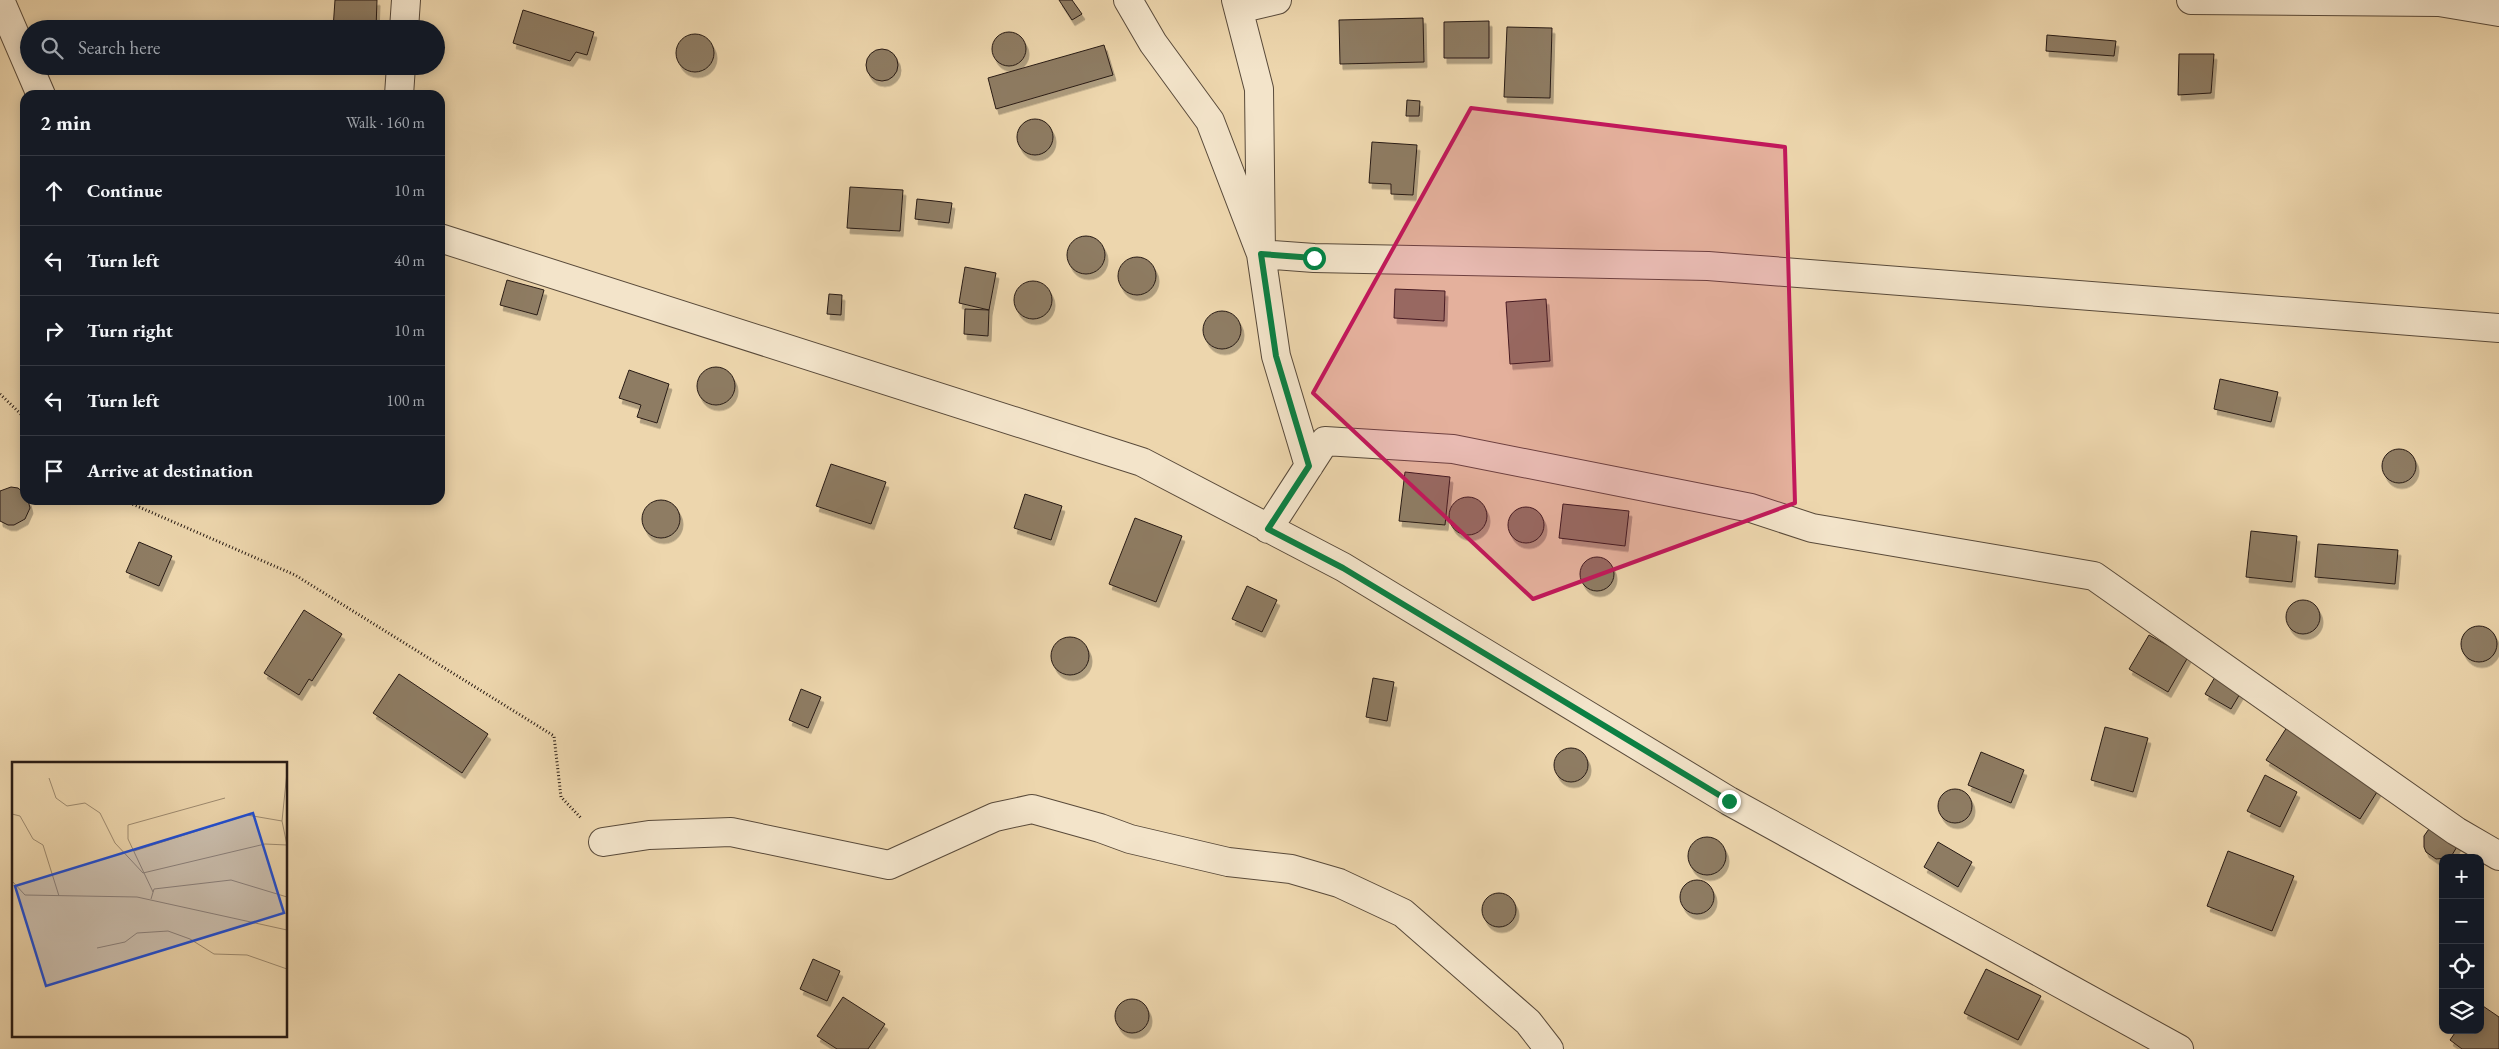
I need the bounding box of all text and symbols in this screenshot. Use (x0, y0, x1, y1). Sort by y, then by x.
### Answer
search box (20, 20, 445, 75)
icon: search (38, 34, 66, 62)
text: Search here (78, 35, 160, 60)
text: 2 min (40, 109, 91, 136)
text: Walk · 160 m (346, 112, 425, 133)
icon: ahead (40, 177, 68, 205)
text: Continue (87, 178, 162, 203)
text: 10 m (394, 180, 425, 201)
icon: left (40, 247, 68, 275)
route start (1303, 247, 1326, 270)
text: Turn left (87, 248, 159, 273)
text: 40 m (394, 250, 425, 271)
icon: right (40, 317, 68, 345)
text: Turn right (87, 318, 173, 343)
text: 10 m (394, 320, 425, 341)
icon: left (40, 387, 68, 415)
text: Turn left (87, 388, 159, 413)
text: 100 m (386, 390, 425, 411)
icon: arrive (40, 457, 68, 485)
text: Arrive at destination (87, 458, 253, 483)
inset map (12, 762, 288, 1036)
route end (1718, 790, 1741, 813)
map controls (2439, 854, 2484, 1034)
button: + (2439, 854, 2484, 899)
button: − (2439, 899, 2484, 944)
button: locate (2439, 944, 2484, 989)
button: layers (2439, 989, 2484, 1034)

